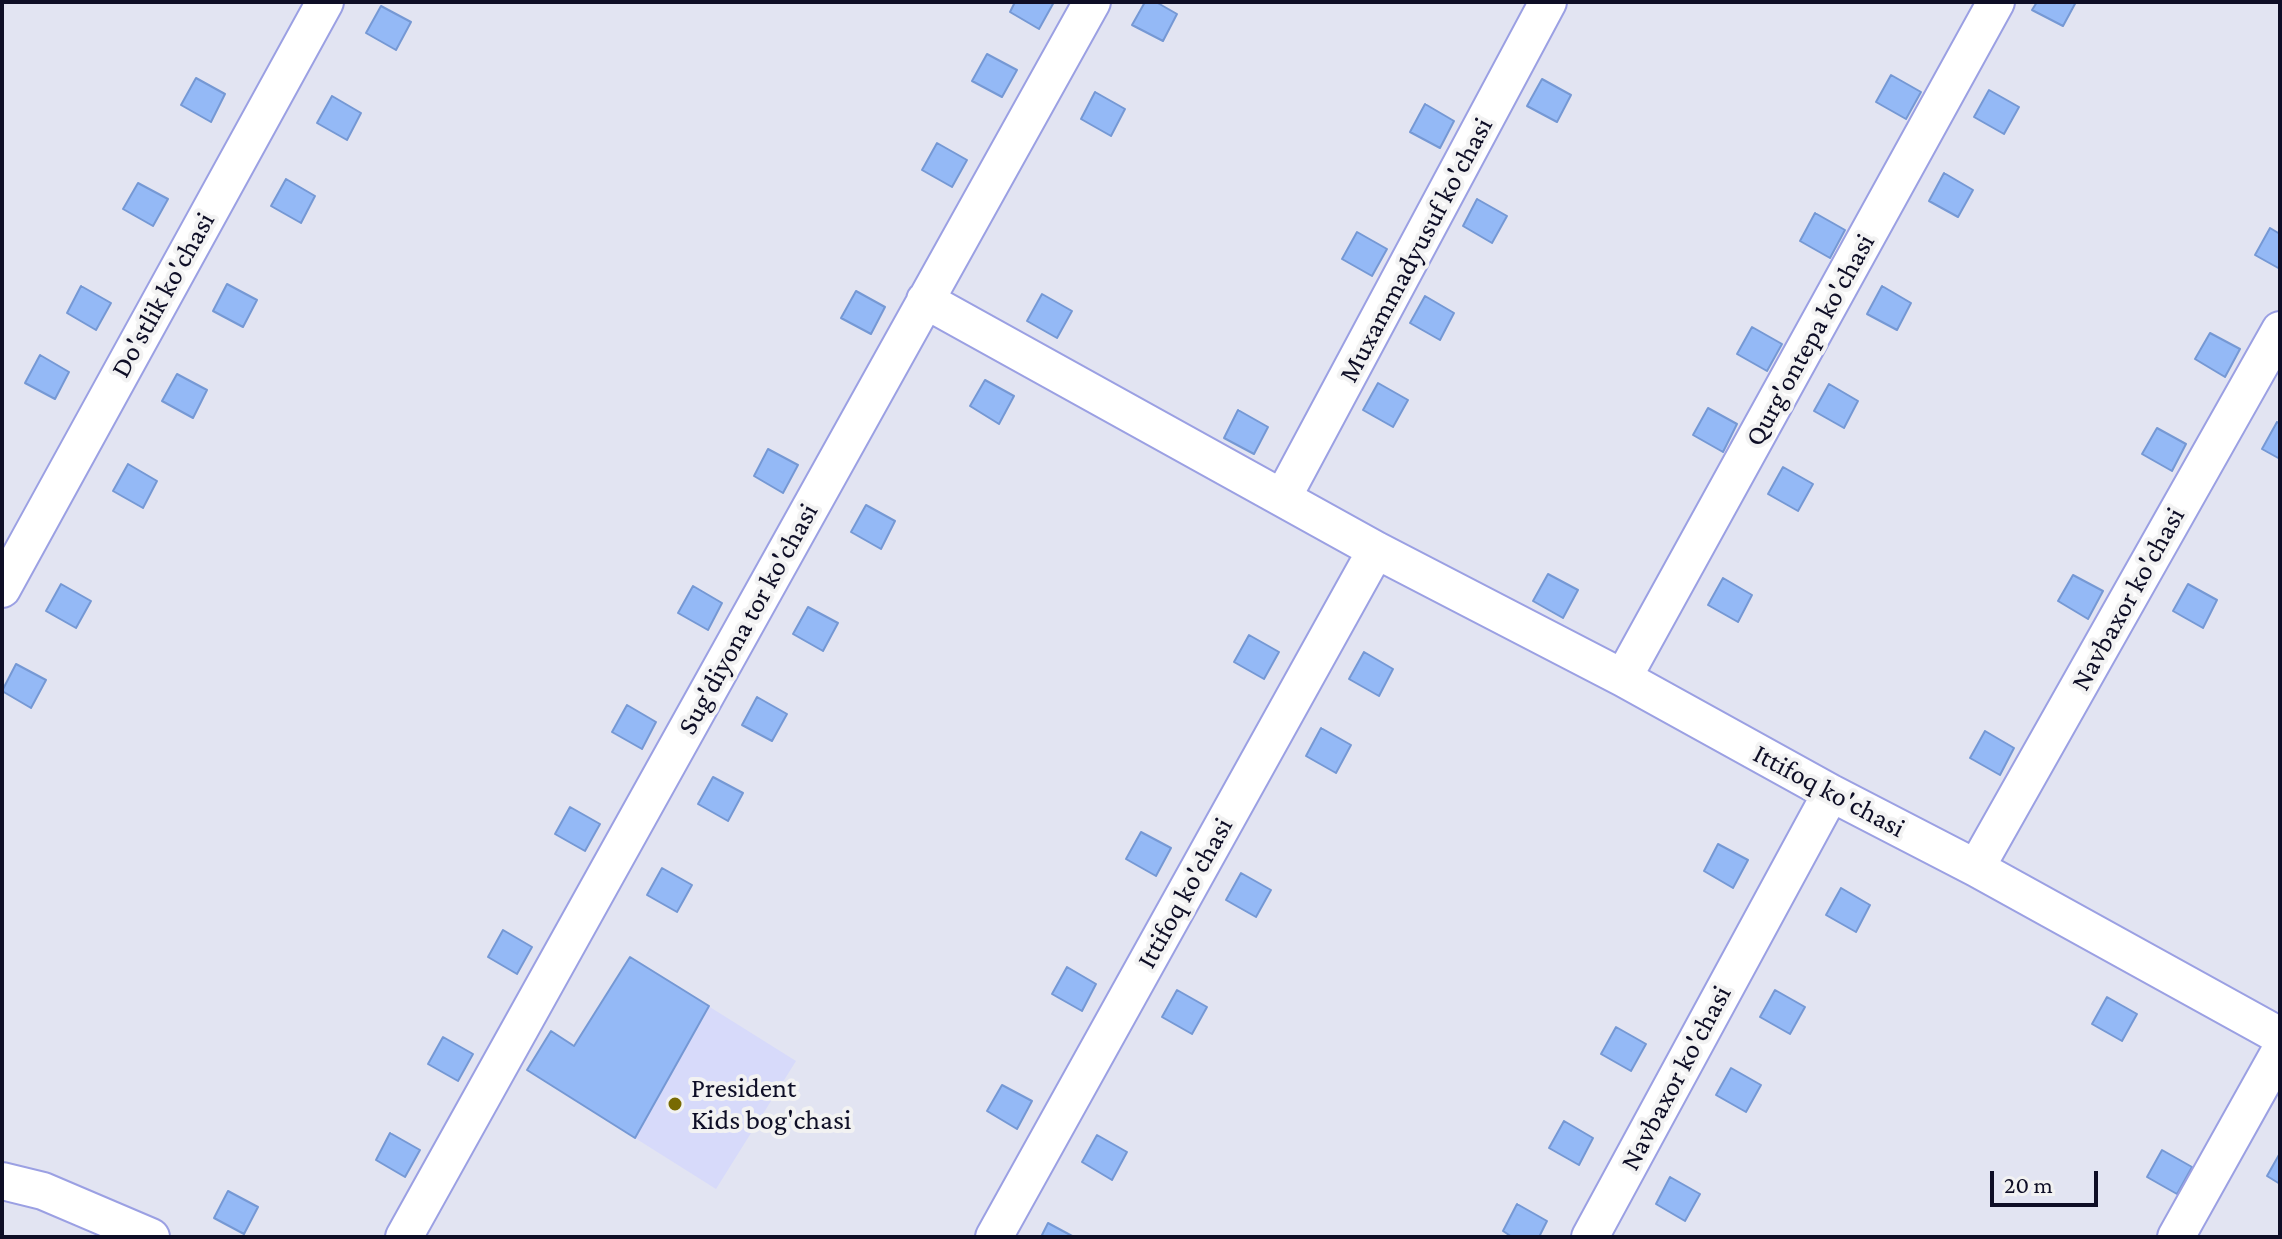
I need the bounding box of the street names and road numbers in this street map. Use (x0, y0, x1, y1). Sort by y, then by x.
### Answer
street label: Muxammadyusuf ko'chasi (1332, 112, 1500, 388)
street label: Do'stlik ko'chasi (104, 206, 222, 384)
street label: Qurg'ontepa ko'chasi (1738, 228, 1882, 452)
street label: Sug'diyona tor ko'chasi (670, 498, 826, 740)
street label: Navbaxor ko'chasi (2064, 502, 2192, 696)
street label: Ittifoq ko'chasi (1747, 737, 1911, 845)
street label: Ittifoq ko'chasi (1130, 812, 1240, 974)
street label: Navbaxor ko'chasi (1613, 980, 1739, 1176)

